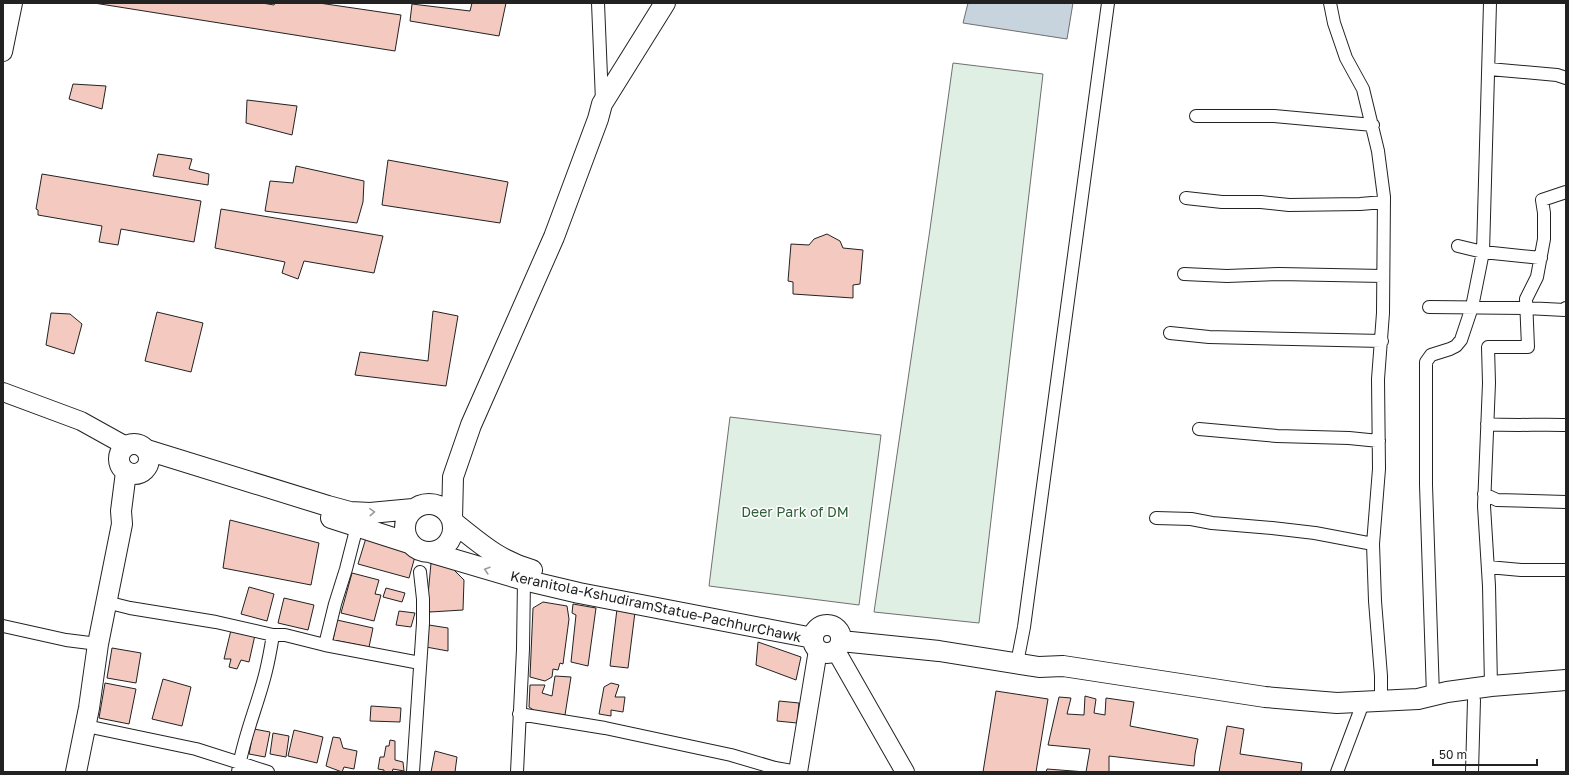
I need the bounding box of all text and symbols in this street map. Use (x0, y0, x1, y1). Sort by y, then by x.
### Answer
park label: Deer Park of DM (741, 503, 849, 520)
one-way arrow (369, 508, 375, 516)
one-way arrow (484, 566, 491, 575)
street label: Keranitola-KshudiramStatue-PachhurChawk (509, 567, 803, 645)
scale bar (1433, 741, 1537, 767)
text: 50 m (1439, 747, 1467, 762)

